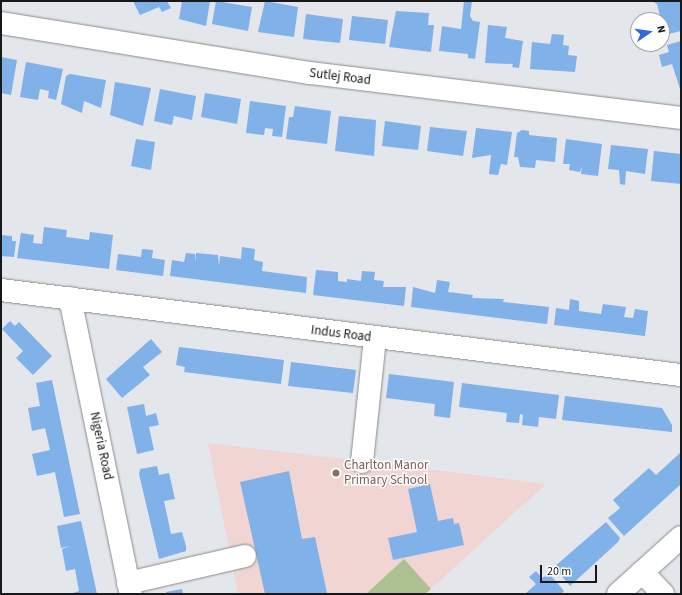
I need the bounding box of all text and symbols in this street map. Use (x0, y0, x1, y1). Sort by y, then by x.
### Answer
north arrow (630, 12, 670, 52)
text: N (653, 24, 669, 35)
street label: Sutlej Road (308, 65, 372, 89)
street label: Indus Road (310, 323, 372, 345)
street label: Nigeria Road (86, 411, 116, 481)
place label: Charlton Manor Primary School (344, 458, 429, 489)
marker: Charlton Manor Primary School (331, 468, 341, 478)
scale bar (542, 557, 599, 583)
text: 20 m (547, 563, 571, 580)

